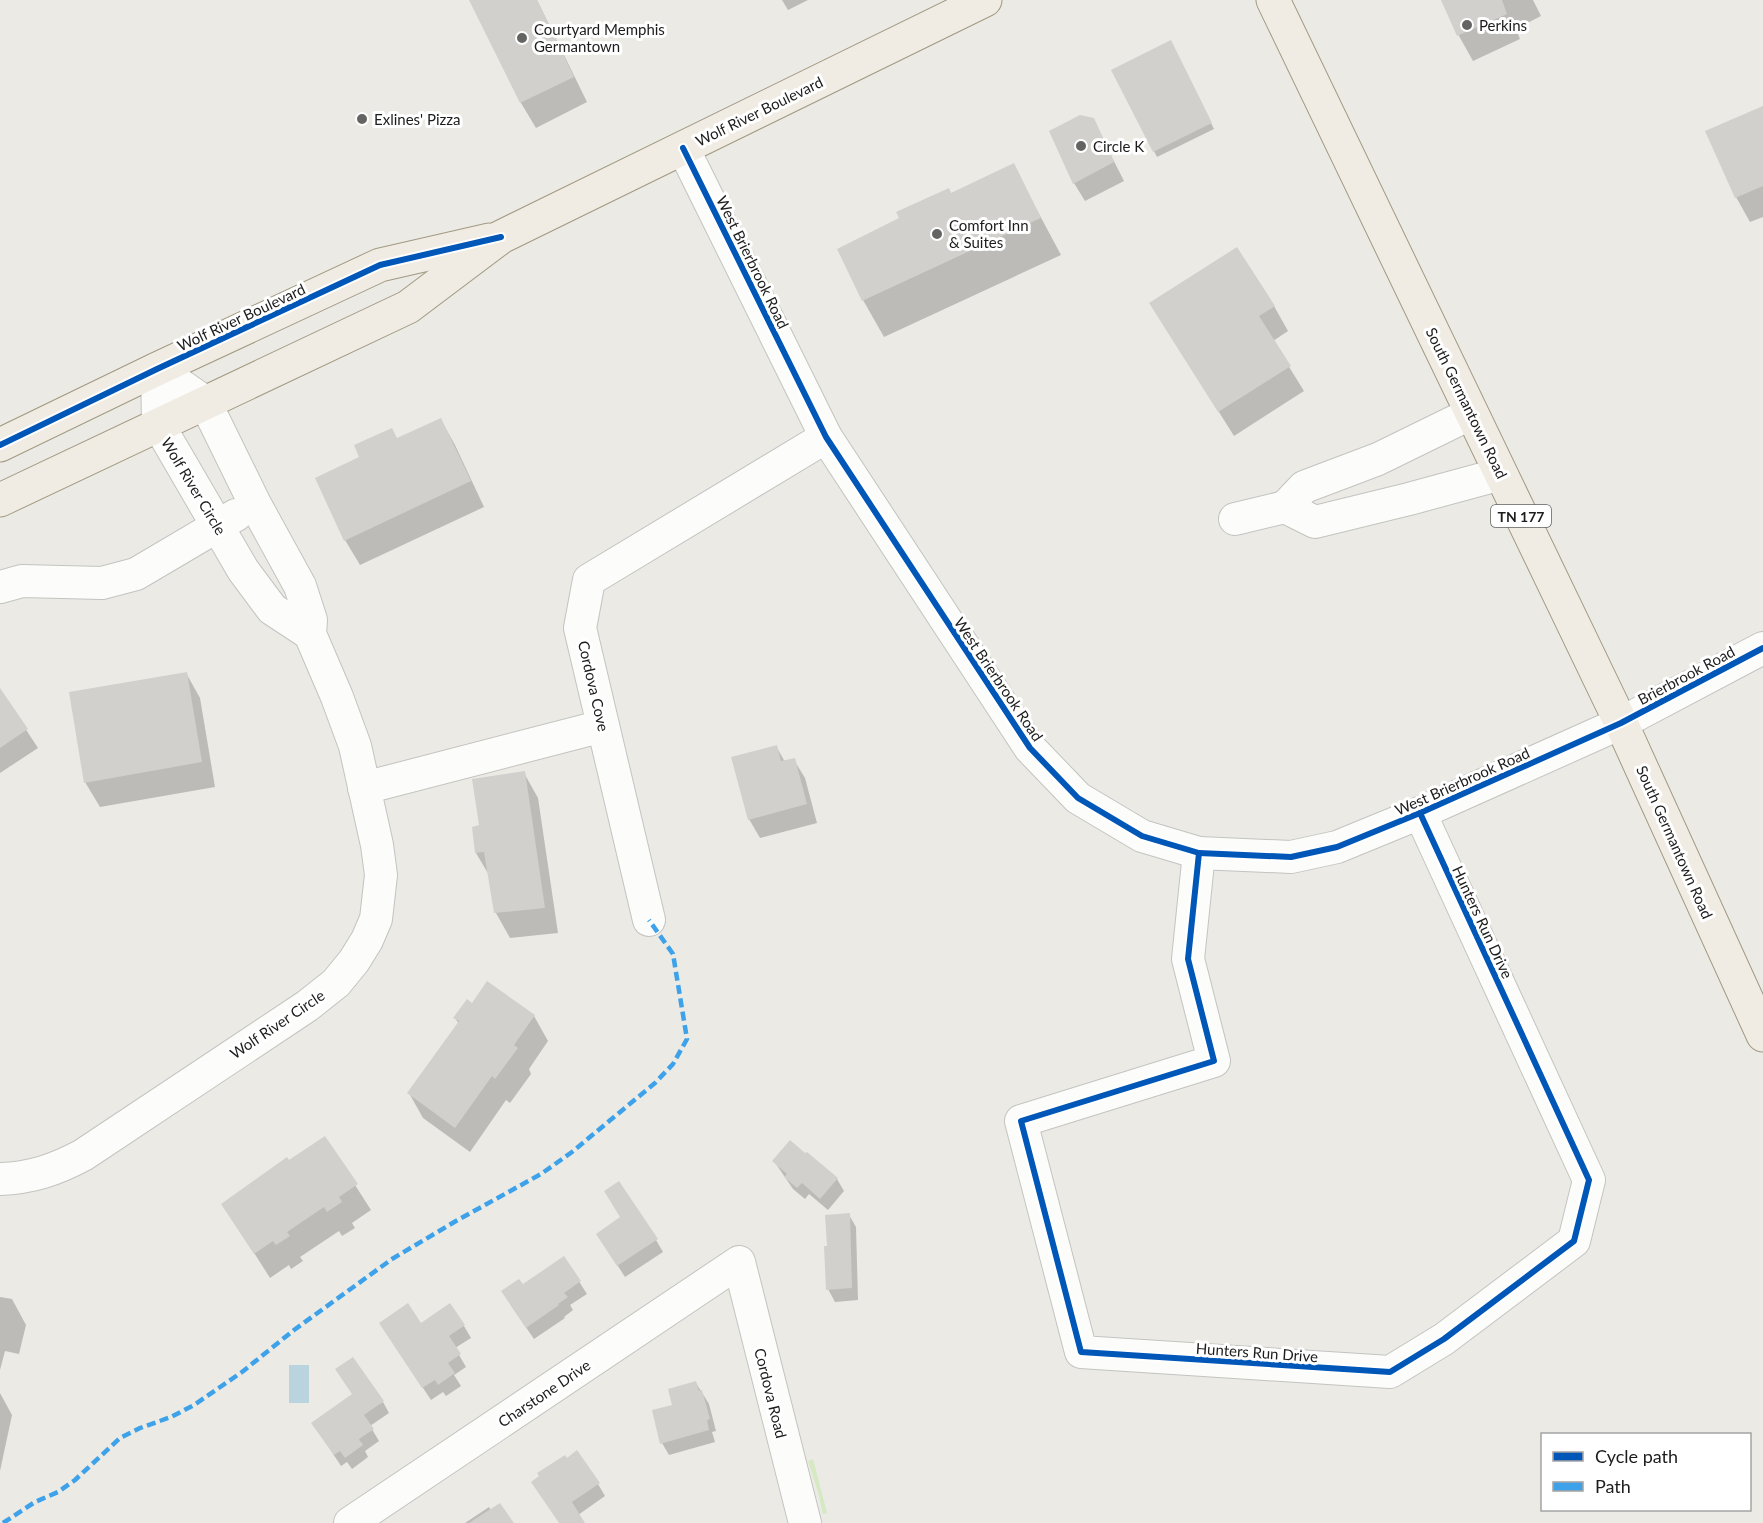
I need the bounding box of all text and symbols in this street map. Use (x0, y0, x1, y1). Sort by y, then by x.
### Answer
place label: Perkins (1479, 16, 1527, 34)
marker: Perkins (1460, 18, 1474, 32)
place label: Courtyard Memphis Germantown (534, 20, 665, 55)
marker: Courtyard Memphis Germantown (515, 31, 529, 45)
street label: Wolf River Boulevard (692, 72, 826, 150)
place label: Exlines' Pizza (374, 110, 461, 128)
marker: Exlines' Pizza (355, 112, 369, 126)
place label: Circle K (1093, 137, 1144, 155)
marker: Circle K (1074, 139, 1088, 153)
street label: West Brierbrook Road (713, 193, 793, 331)
place label: Comfort Inn & Suites (949, 216, 1029, 251)
marker: Comfort Inn & Suites (930, 227, 944, 241)
street label: Wolf River Boulevard (174, 279, 308, 355)
street label: South Germantown Road (1423, 325, 1511, 481)
street label: Wolf River Circle (158, 434, 230, 538)
road number: TN 177 (1491, 505, 1551, 527)
street label: West Brierbrook Road (951, 614, 1047, 744)
street label: Cordova Cove (575, 639, 613, 733)
street label: Brierbrook Road (1634, 642, 1738, 708)
street label: West Brierbrook Road (1392, 743, 1532, 819)
street label: South Germantown Road (1633, 763, 1717, 921)
street label: Hunters Run Drive (1449, 863, 1517, 981)
street label: Wolf River Circle (226, 986, 328, 1062)
street label: Hunters Run Drive (1195, 1339, 1319, 1365)
street label: Cordova Road (751, 1346, 791, 1440)
street label: Charstone Drive (494, 1355, 594, 1431)
legend (1541, 1433, 1751, 1511)
text: Cycle path (1595, 1445, 1678, 1467)
text: Path (1595, 1475, 1631, 1497)

